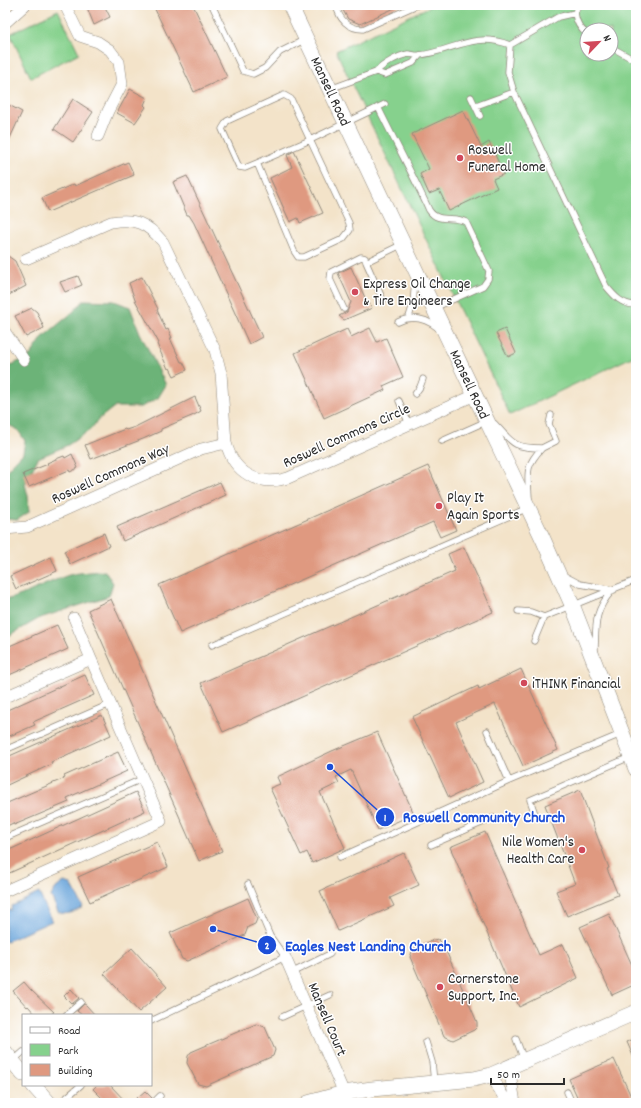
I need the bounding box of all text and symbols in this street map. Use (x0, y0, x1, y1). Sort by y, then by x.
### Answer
north arrow (579, 22, 619, 62)
text: N (598, 33, 615, 45)
street label: Mansell Road (304, 54, 355, 130)
place label: Roswell Funeral Home (468, 140, 546, 179)
marker: Roswell Funeral Home (455, 153, 465, 163)
place label: Express Oil Change & Tire Engineers (363, 274, 471, 313)
marker: Express Oil Change & Tire Engineers (350, 287, 360, 297)
street label: Mansell Road (443, 347, 494, 423)
street label: Roswell Commons Circle (280, 399, 414, 475)
street label: Roswell Commons Way (48, 439, 174, 511)
place label: Play It Again Sports (447, 488, 520, 527)
marker: Play It Again Sports (434, 501, 444, 511)
place label: iTHINK Financial (532, 674, 621, 696)
marker: iTHINK Financial (519, 678, 529, 688)
callout: Roswell Community Church (375, 803, 573, 831)
text: Roswell Community Church (403, 807, 565, 830)
text: 1 (384, 810, 387, 827)
place label: Nile Women's Health Care (502, 832, 574, 871)
marker: Nile Women's Health Care (577, 845, 587, 855)
callout: Eagles Nest Landing Church (257, 931, 459, 959)
text: Eagles Nest Landing Church (285, 936, 451, 959)
text: 2 (264, 938, 270, 955)
place label: Cornerstone Support, Inc. (448, 969, 519, 1008)
street label: Mansell Court (301, 980, 352, 1060)
marker: Cornerstone Support, Inc. (435, 982, 445, 992)
legend (22, 1014, 152, 1086)
text: Road (58, 1023, 80, 1040)
text: Park (58, 1043, 79, 1060)
scale bar (491, 1060, 564, 1086)
text: Building (58, 1063, 93, 1080)
text: 50 m (497, 1067, 520, 1084)

